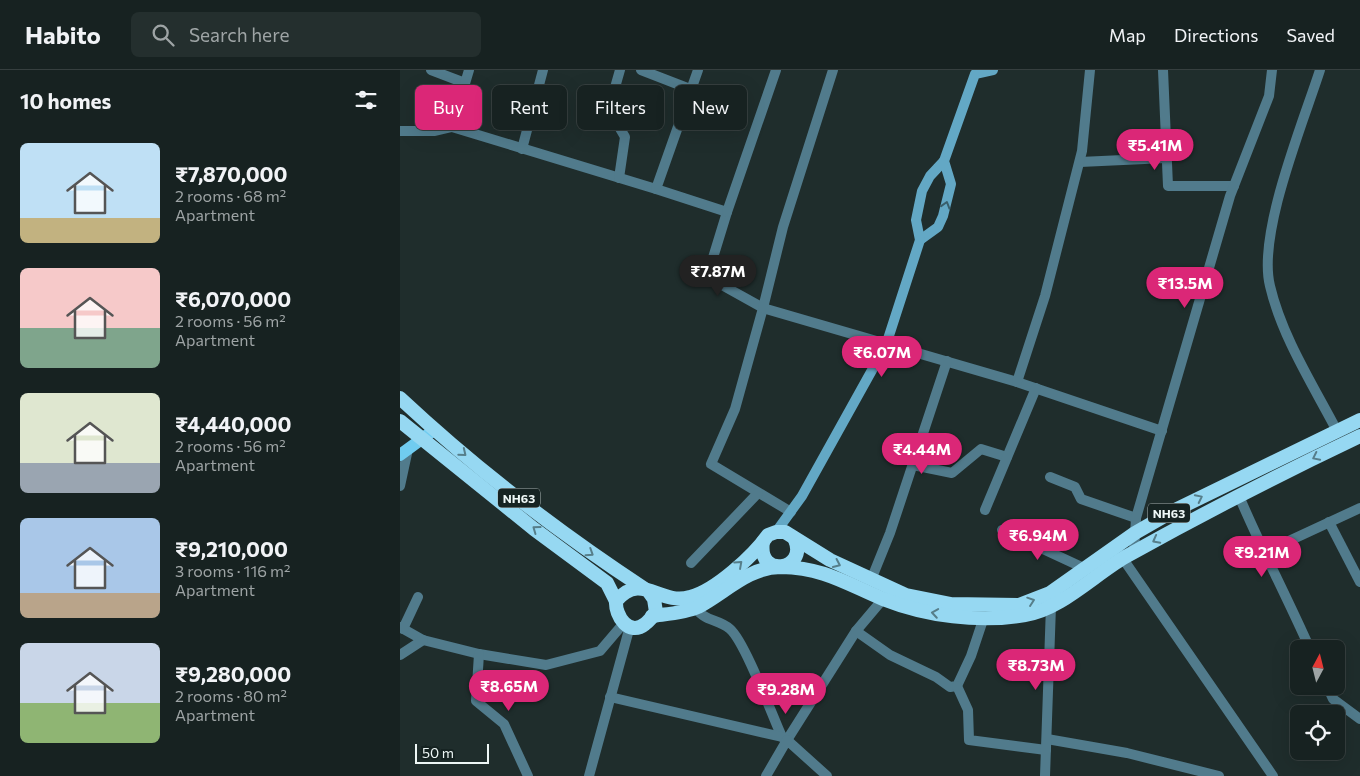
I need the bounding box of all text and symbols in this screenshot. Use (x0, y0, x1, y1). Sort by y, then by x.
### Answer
search box (131, 12, 481, 57)
text: Habito (25, 20, 101, 49)
icon: search (149, 21, 177, 49)
text: Search here (189, 23, 289, 46)
text: Map (1109, 24, 1146, 46)
text: Directions (1174, 24, 1258, 46)
text: Saved (1286, 24, 1335, 46)
chip: Buy (415, 85, 482, 130)
chip: Rent (492, 85, 567, 130)
chip: Filters (577, 85, 664, 130)
chip: New (674, 85, 747, 130)
icon: filters (352, 86, 380, 114)
text: 10 homes (20, 88, 111, 113)
pin: ₹5.41M (1114, 128, 1196, 171)
text: ₹5.41M (1127, 135, 1183, 154)
text: ₹7,870,000 (175, 161, 288, 186)
icon: home (60, 163, 120, 223)
text: 2 rooms · 68 m² (175, 186, 286, 205)
one-way arrow (941, 202, 951, 210)
text: Apartment (175, 205, 255, 224)
pin: ₹7.87M (677, 254, 759, 297)
text: ₹7.87M (690, 261, 746, 280)
pin: ₹13.5M (1144, 266, 1226, 309)
text: ₹13.5M (1157, 273, 1213, 292)
text: ₹6,070,000 (175, 286, 291, 311)
icon: home (60, 288, 120, 348)
text: 2 rooms · 56 m² (175, 311, 286, 330)
text: Apartment (175, 330, 255, 349)
pin: ₹6.07M (841, 336, 923, 378)
text: ₹6.07M (853, 342, 911, 361)
text: ₹4,440,000 (175, 411, 291, 436)
icon: home (60, 413, 120, 473)
pin: ₹4.44M (881, 432, 963, 475)
text: 2 rooms · 56 m² (175, 436, 286, 455)
text: ₹4.44M (893, 439, 951, 458)
one-way arrow (457, 448, 466, 457)
one-way arrow (1312, 451, 1321, 462)
text: Apartment (175, 455, 255, 474)
road number: NH63 (498, 488, 540, 508)
one-way arrow (1194, 494, 1203, 504)
road number: NH63 (1148, 503, 1190, 522)
pin: ₹6.94M (997, 518, 1079, 561)
text: ₹6.94M (1009, 525, 1067, 544)
one-way arrow (532, 526, 542, 535)
one-way arrow (1153, 534, 1162, 544)
text: ₹9,210,000 (175, 536, 288, 561)
pin: ₹9.21M (1221, 536, 1303, 578)
icon: home (60, 538, 120, 598)
text: ₹9.21M (1234, 542, 1290, 561)
one-way arrow (585, 547, 594, 557)
one-way arrow (832, 557, 841, 568)
text: 3 rooms · 116 m² (175, 561, 290, 580)
one-way arrow (733, 561, 742, 570)
text: Apartment (175, 580, 255, 599)
one-way arrow (1026, 597, 1035, 607)
one-way arrow (931, 608, 939, 619)
north arrow (1290, 640, 1345, 695)
map controls (1290, 640, 1345, 760)
pin: ₹8.73M (995, 648, 1077, 691)
text: ₹8.73M (1007, 655, 1065, 674)
text: ₹9,280,000 (175, 661, 291, 686)
icon: home (60, 663, 120, 723)
pin: ₹8.65M (468, 670, 550, 712)
pin: ₹9.28M (745, 672, 827, 715)
text: ₹8.65M (480, 676, 538, 695)
text: ₹9.28M (757, 679, 815, 698)
text: 2 rooms · 80 m² (175, 686, 287, 705)
text: Apartment (175, 705, 255, 724)
button: locate (1290, 705, 1345, 760)
scale bar (415, 741, 489, 764)
text: 50 m (422, 744, 454, 761)

